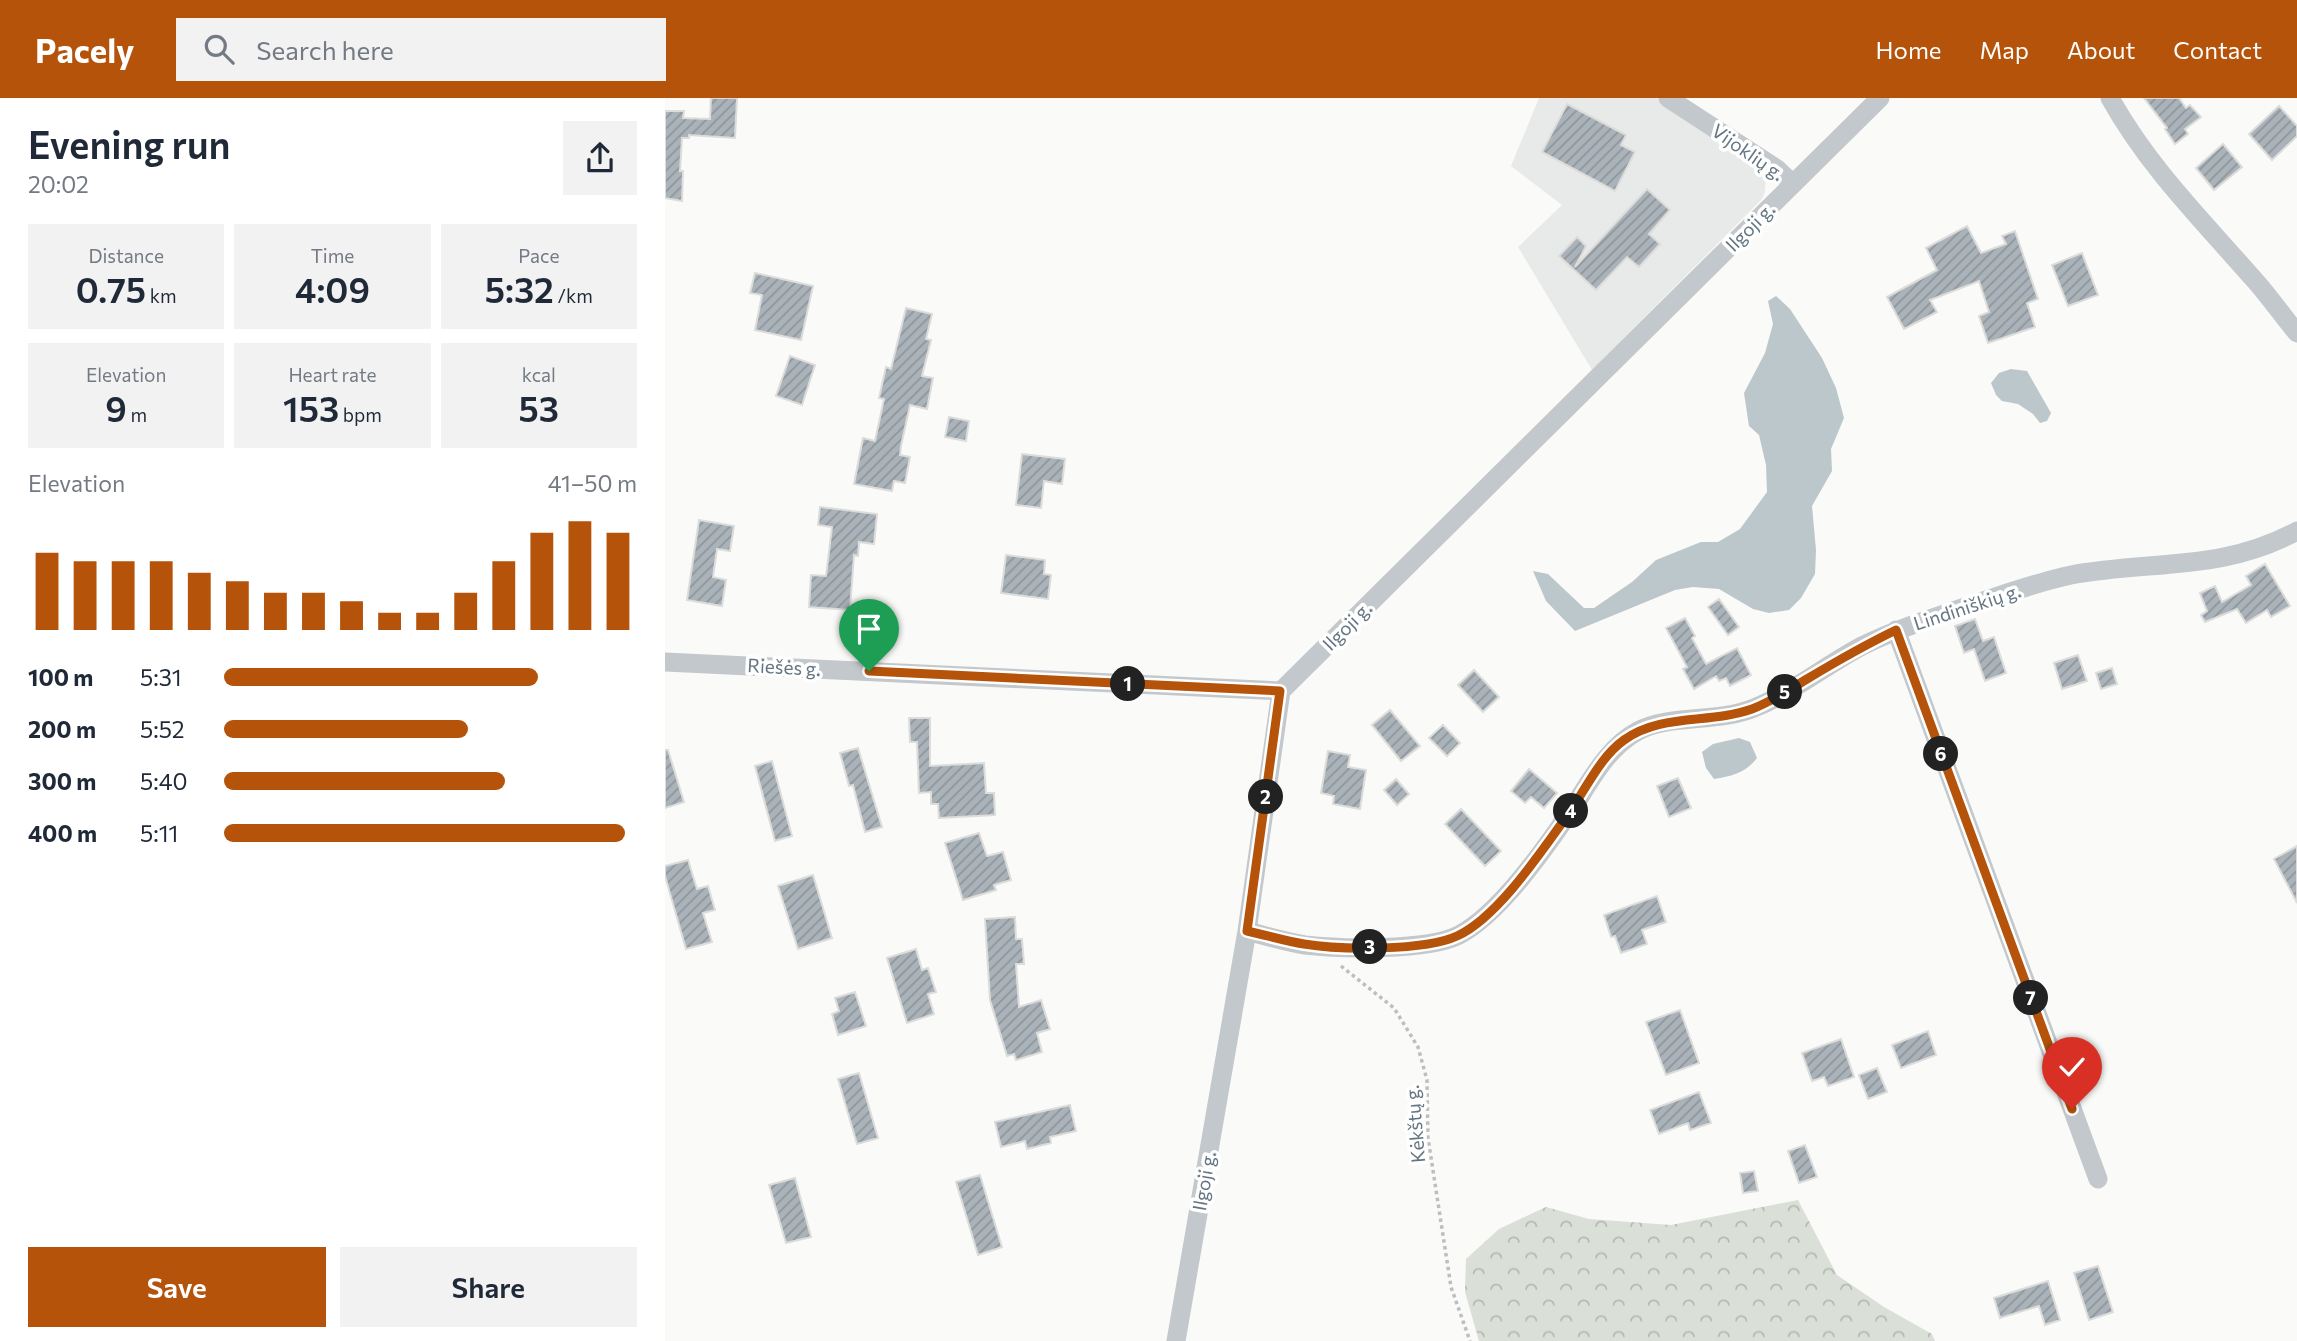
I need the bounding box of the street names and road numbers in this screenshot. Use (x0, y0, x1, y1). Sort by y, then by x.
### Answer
street label: Vijoklių g. (1708, 118, 1789, 185)
street label: Ilgoji g. (1720, 197, 1779, 256)
street label: Lindiniškių g. (1910, 578, 2023, 635)
street label: Ilgoji g. (1317, 596, 1376, 655)
street label: Riešės g. (747, 653, 821, 680)
street label: Kėkštų g. (1400, 1084, 1429, 1164)
street label: Ilgoji g. (1187, 1149, 1220, 1212)

